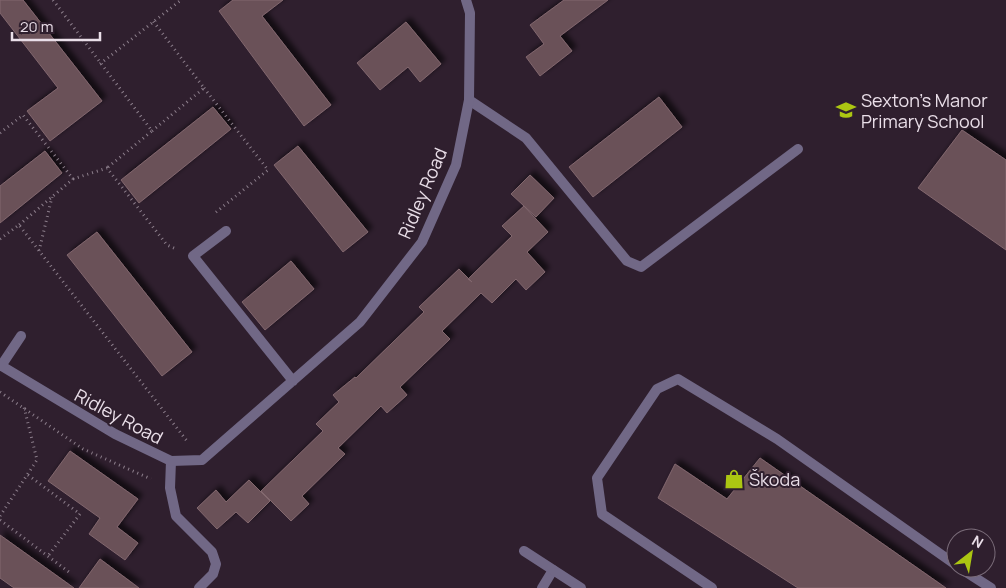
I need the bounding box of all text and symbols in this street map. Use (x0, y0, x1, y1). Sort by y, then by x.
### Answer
scale bar (12, 10, 100, 42)
text: 20 m (20, 16, 53, 37)
place label: Sexton's Manor Primary School (861, 88, 988, 133)
school or university icon: Sexton's Manor Primary School (835, 99, 857, 121)
street label: Ridley Road (392, 144, 452, 242)
street label: Ridley Road (71, 383, 167, 449)
place label: Škoda (749, 467, 800, 491)
shop icon: Škoda (723, 468, 745, 490)
north arrow (946, 528, 996, 578)
text: N (969, 531, 987, 552)

